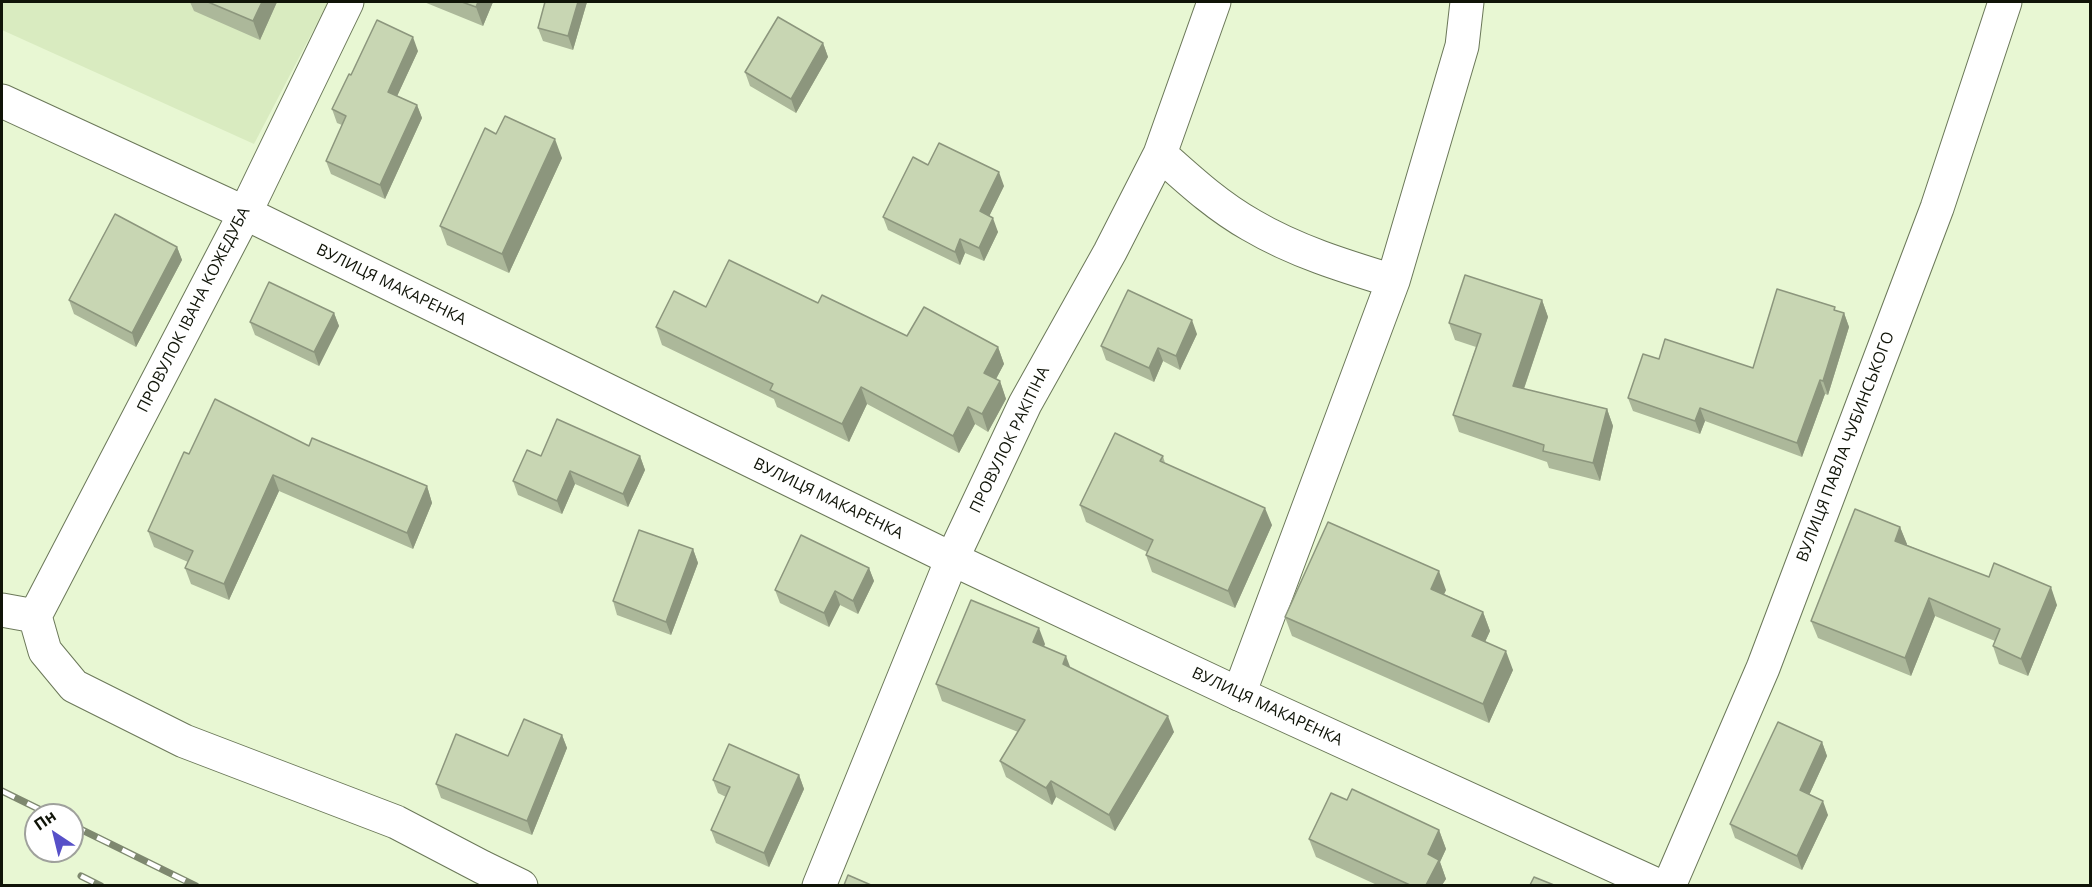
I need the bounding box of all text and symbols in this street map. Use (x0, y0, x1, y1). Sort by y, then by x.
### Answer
street label: ПРОВУЛОК ІВАНА КОЖЕДУБА (134, 204, 254, 416)
street label: ВУЛИЦЯ МАКАРЕНКА (313, 240, 469, 330)
street label: ВУЛИЦЯ ПАВЛА ЧУБИНСЬКОГО (1793, 329, 1899, 565)
street label: ПРОВУЛОК РАКІТІНА (966, 364, 1054, 516)
street label: ВУЛИЦЯ МАКАРЕНКА (750, 454, 906, 544)
street label: ВУЛИЦЯ МАКАРЕНКА (1189, 664, 1345, 750)
north arrow (24, 803, 84, 863)
text: Пн (29, 804, 60, 835)

